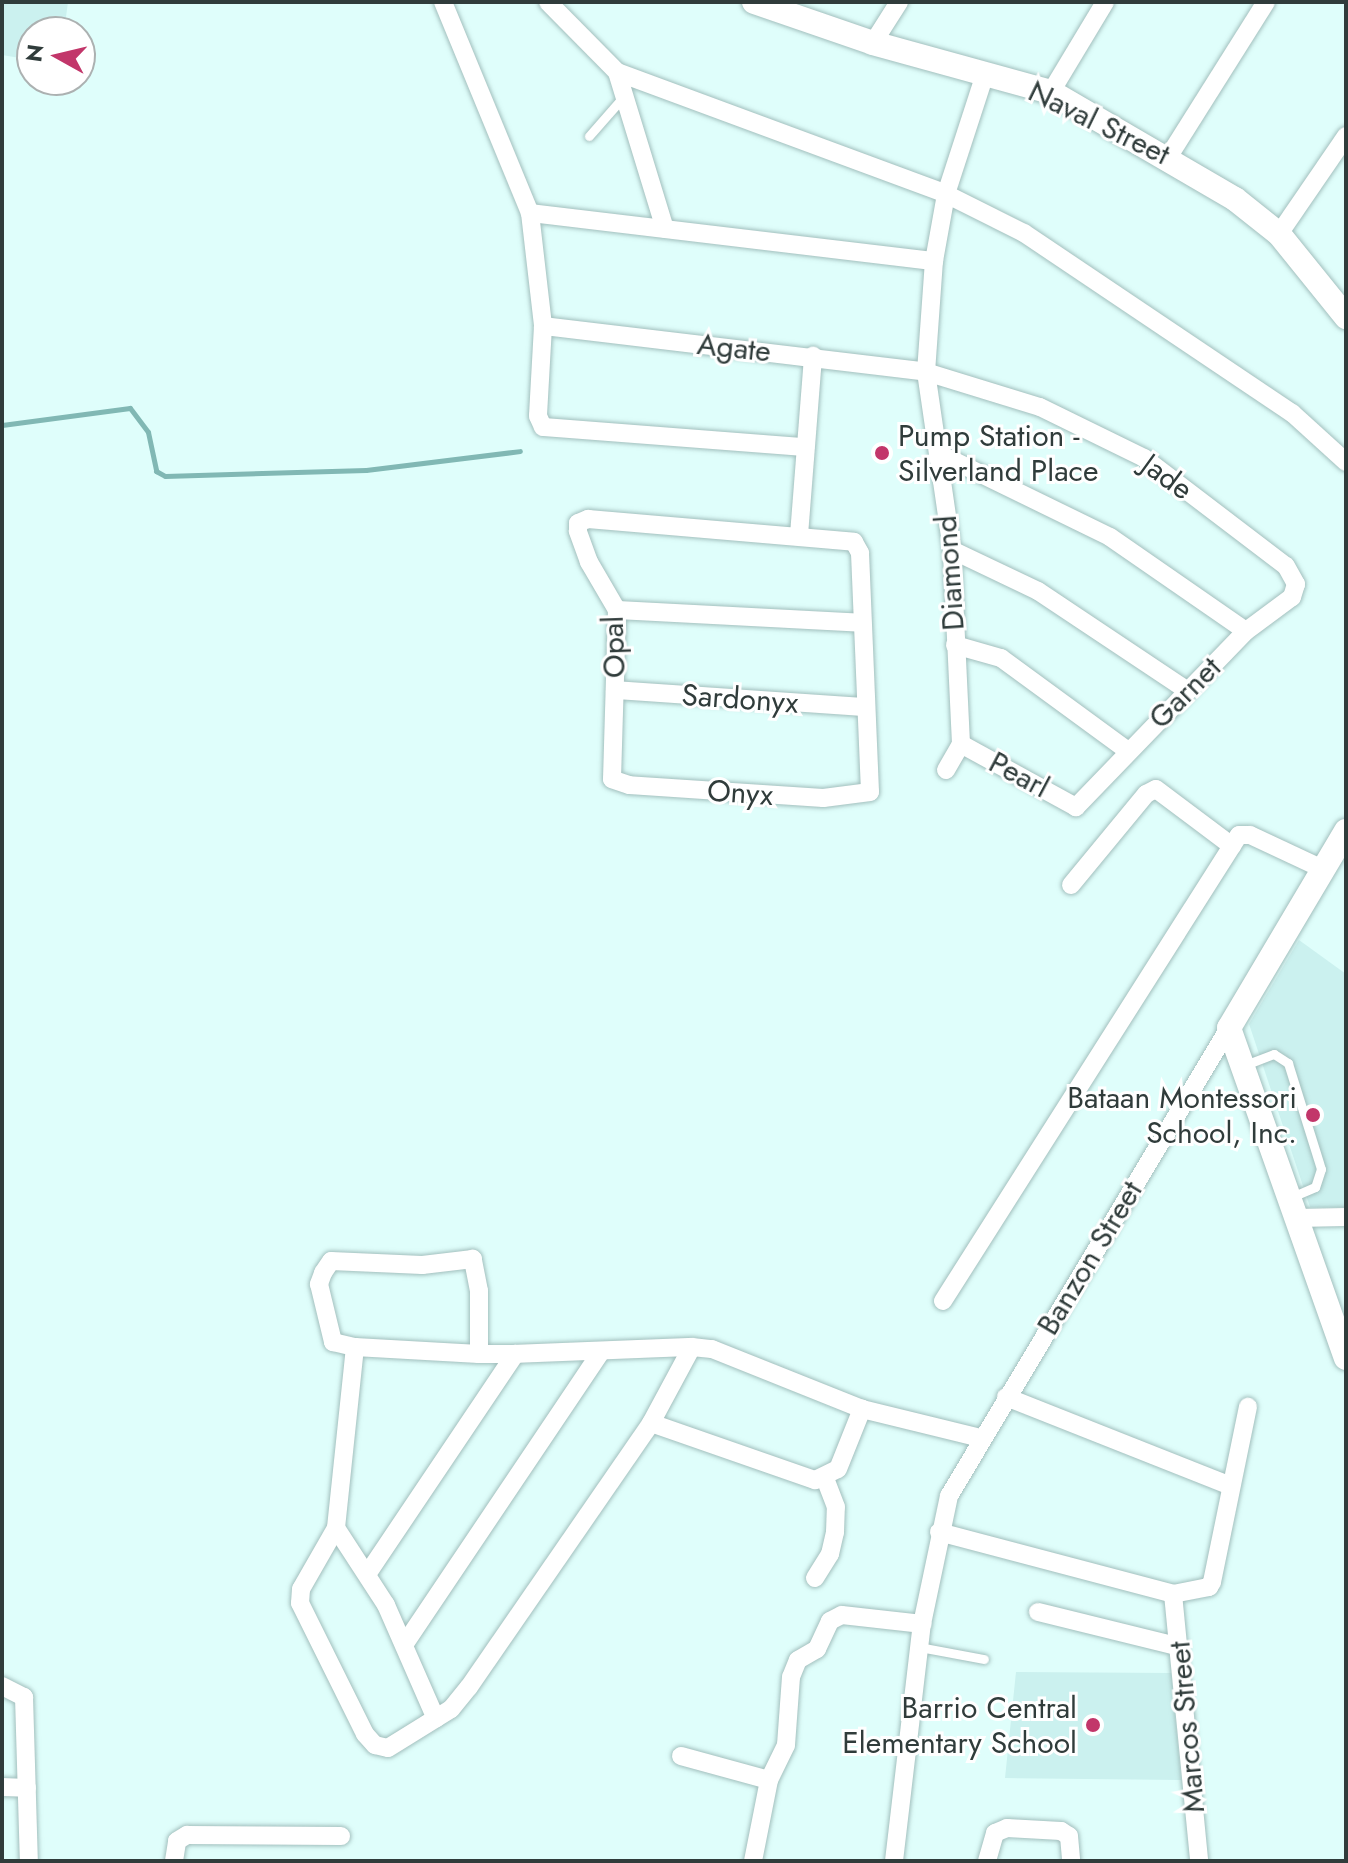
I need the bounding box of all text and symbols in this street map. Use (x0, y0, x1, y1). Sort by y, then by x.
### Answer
north arrow (16, 16, 96, 96)
text: N (17, 42, 51, 64)
street label: Naval Street (1023, 73, 1175, 173)
street label: Agate (695, 326, 773, 370)
place label: Pump Station - Silverland Place (898, 418, 1098, 488)
marker: Pump Station - Silverland Place (873, 444, 891, 462)
street label: Jade (1135, 447, 1199, 507)
street label: Diamond (928, 514, 972, 632)
street label: Opal (595, 615, 633, 679)
street label: Garnet (1142, 650, 1228, 736)
street label: Sardonyx (680, 677, 800, 721)
street label: Pearl (983, 744, 1055, 806)
street label: Onyx (706, 773, 774, 813)
place label: Bataan Montessori School, Inc. (1067, 1080, 1297, 1150)
marker: Bataan Montessori School, Inc. (1304, 1106, 1322, 1124)
street label: Banzon Street (1030, 1175, 1150, 1341)
street label: Marcos Street (1162, 1640, 1212, 1814)
place label: Barrio Central Elementary School (842, 1690, 1077, 1760)
marker: Barrio Central Elementary School (1084, 1716, 1102, 1734)

